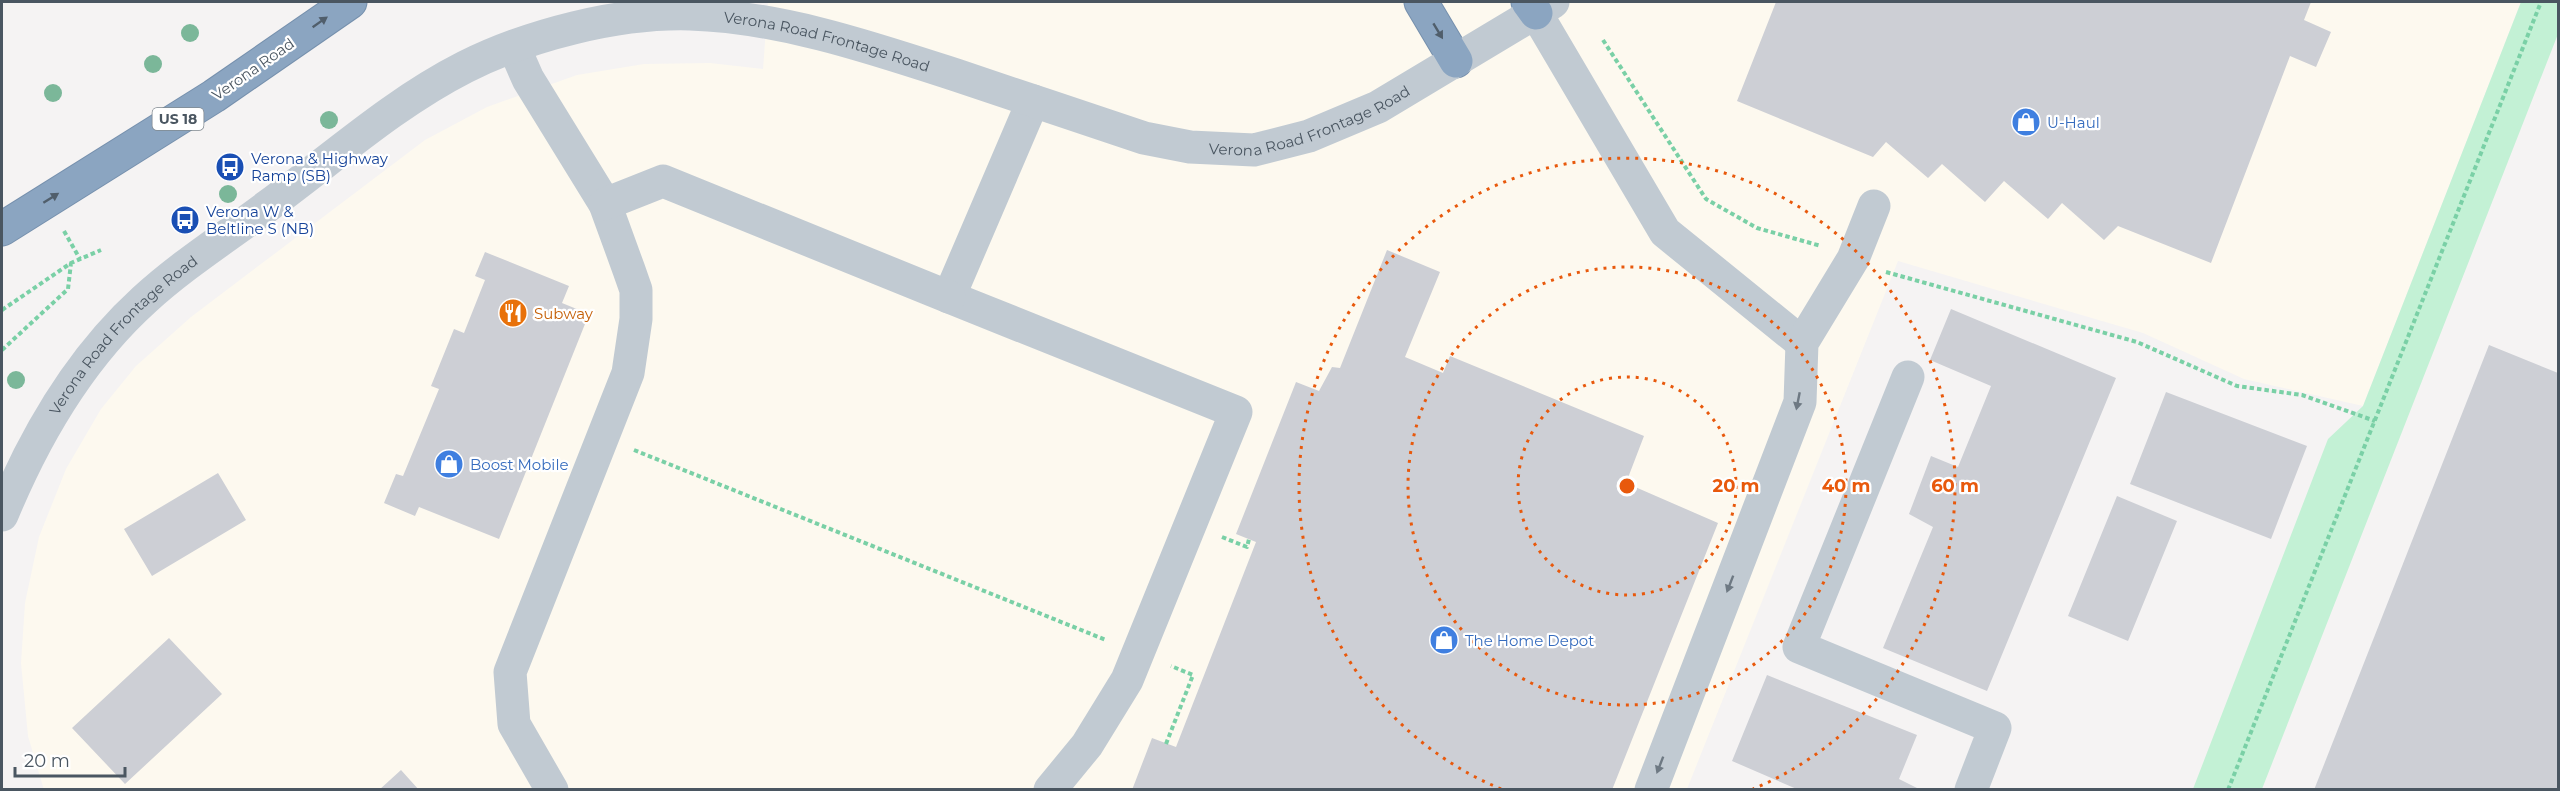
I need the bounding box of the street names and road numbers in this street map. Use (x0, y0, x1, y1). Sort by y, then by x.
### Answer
street label: Verona Road Frontage Road (723, 7, 932, 75)
street label: Verona Road (208, 34, 298, 104)
street label: Verona Road Frontage Road (1208, 81, 1413, 159)
road number: US 18 (152, 108, 204, 130)
street label: Verona Road Frontage Road (45, 251, 201, 418)

